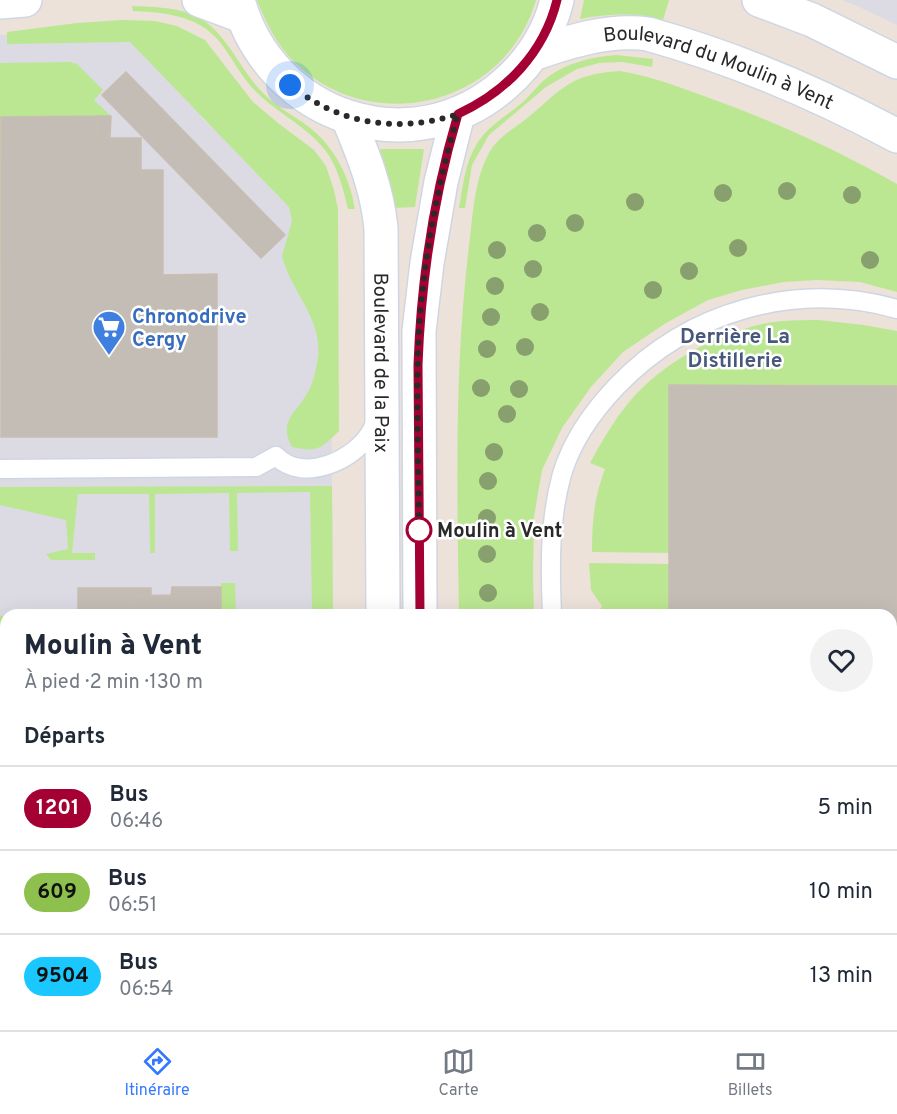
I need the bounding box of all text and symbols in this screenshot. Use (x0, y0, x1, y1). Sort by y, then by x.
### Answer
street label: Boulevard du Moulin à Vent (602, 22, 837, 117)
your location (275, 70, 305, 100)
street label: Boulevard de la Paix (366, 272, 393, 453)
place label: Chronodrive Cergy (132, 305, 247, 354)
supermarket icon: Chronodrive Cergy (91, 309, 127, 356)
district label: Derrière La Distillerie (680, 324, 790, 375)
marker: Moulin à Vent (406, 517, 432, 543)
place label: Moulin à Vent (437, 519, 563, 545)
text: Moulin à Vent (24, 629, 202, 665)
button: heart (810, 629, 873, 692)
text: À pied · 2 min · 130 m (24, 670, 203, 696)
text: Départs (24, 724, 105, 751)
text: Bus (109, 782, 149, 809)
text: 1201 (36, 795, 79, 822)
text: 5 min (818, 795, 873, 822)
text: 06:46 (109, 809, 163, 835)
text: Bus (108, 866, 147, 893)
text: 609 (37, 879, 77, 906)
text: 10 min (809, 879, 873, 906)
text: 06:51 (108, 893, 157, 919)
text: Bus (119, 950, 158, 977)
text: 9504 (36, 963, 89, 990)
text: 13 min (810, 963, 873, 990)
text: 06:54 (119, 977, 174, 1003)
tab: Itinéraire (125, 1045, 190, 1101)
tab: Carte (439, 1045, 479, 1101)
tab: Billets (728, 1045, 772, 1101)

